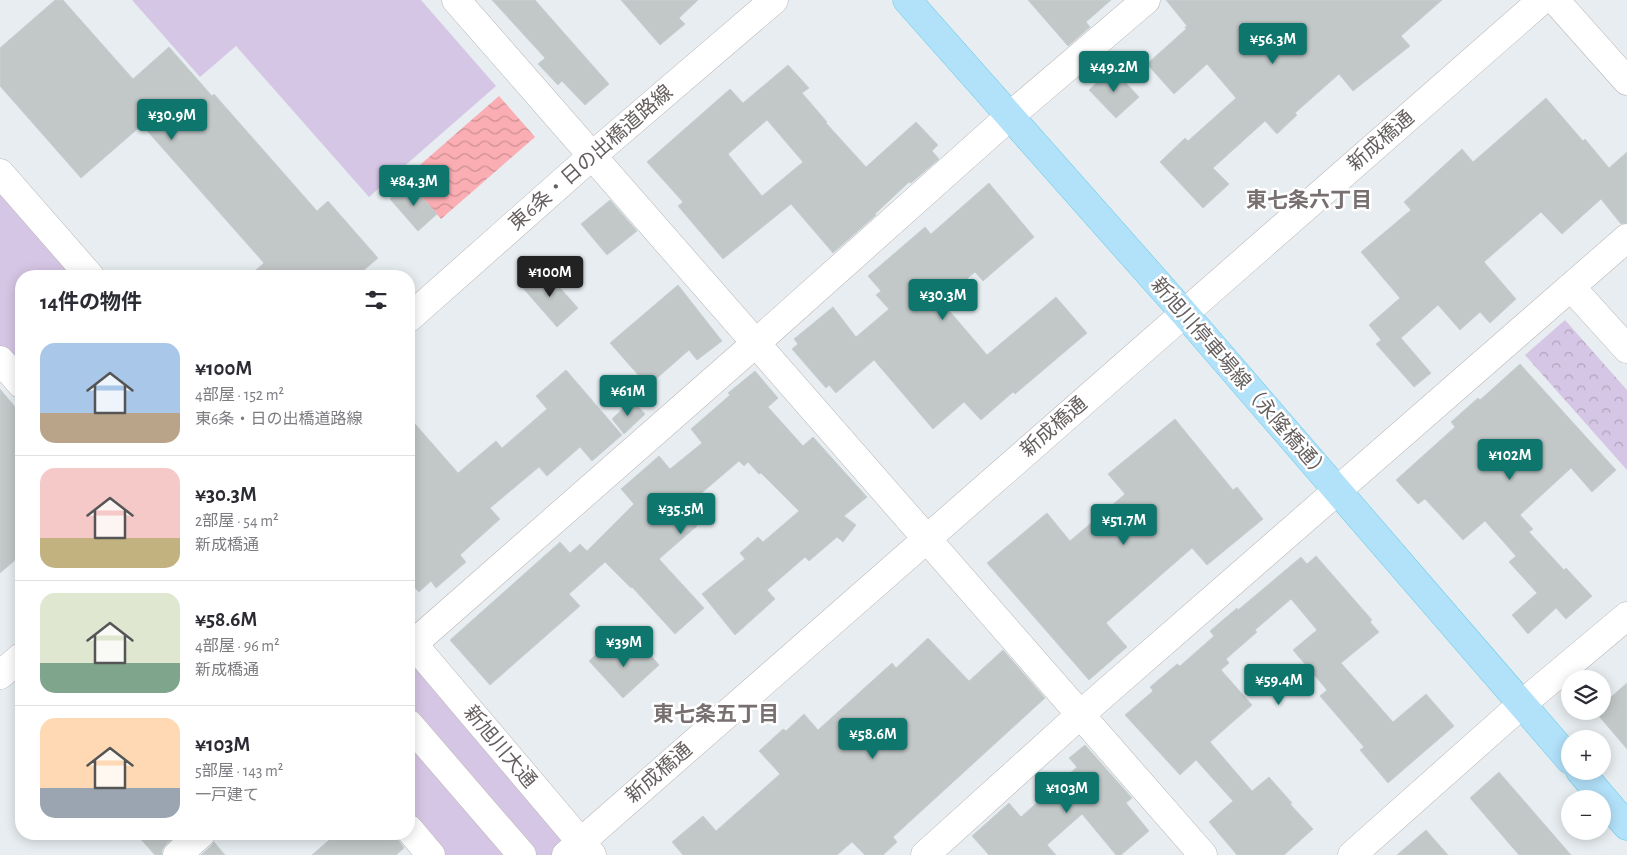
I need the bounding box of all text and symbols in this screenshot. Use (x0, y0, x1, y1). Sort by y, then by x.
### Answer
pin: ¥56.3M (1232, 22, 1314, 65)
text: ¥56.3M (1250, 31, 1296, 47)
pin: ¥49.2M (1073, 51, 1155, 93)
text: ¥49.2M (1090, 59, 1138, 75)
street label: 東6条・日の出橋道路線 (504, 80, 677, 234)
pin: ¥30.9M (131, 98, 213, 141)
street label: 新成橋通 (1344, 106, 1418, 175)
text: ¥30.9M (148, 107, 196, 123)
pin: ¥84.3M (373, 164, 455, 207)
text: ¥84.3M (390, 173, 438, 189)
district label: 東七条六丁目 (1246, 189, 1372, 211)
pin: ¥100M (515, 256, 585, 298)
text: ¥100M (528, 264, 572, 280)
street label: 新旭川停車場線（永隆橋通） (1147, 273, 1334, 484)
pin: ¥30.3M (902, 278, 984, 321)
icon: filters (362, 286, 390, 314)
text: ¥30.3M (920, 287, 966, 303)
text: 14件の物件 (40, 292, 142, 313)
text: ¥100M (195, 358, 252, 379)
icon: home (80, 363, 140, 423)
pin: ¥61M (598, 374, 658, 417)
text: ¥61M (611, 383, 645, 399)
text: 4部屋 · 152 m² (195, 387, 284, 403)
street label: 新成橋通 (1017, 392, 1091, 461)
text: 東6条・日の出橋道路線 (195, 411, 363, 427)
pin: ¥102M (1475, 438, 1545, 481)
text: ¥102M (1489, 447, 1531, 463)
text: ¥30.3M (195, 484, 257, 505)
icon: home (80, 488, 140, 548)
pin: ¥35.5M (640, 492, 722, 535)
text: ¥35.5M (658, 501, 704, 517)
pin: ¥51.7M (1083, 504, 1165, 546)
text: ¥51.7M (1102, 512, 1146, 528)
text: 2部屋 · 54 m² (195, 513, 279, 529)
text: 新成橋通 (195, 537, 259, 553)
text: ¥58.6M (195, 609, 257, 630)
icon: home (80, 613, 140, 673)
pin: ¥39M (594, 626, 654, 668)
text: ¥39M (606, 634, 642, 650)
text: 4部屋 · 96 m² (195, 638, 280, 654)
text: 新成橋通 (195, 662, 259, 678)
pin: ¥59.4M (1238, 664, 1320, 706)
map controls (1561, 670, 1611, 840)
button: layers (1561, 670, 1611, 720)
text: ¥59.4M (1255, 672, 1303, 688)
street label: 新旭川大通 (460, 702, 541, 792)
district label: 東七条五丁目 (653, 703, 779, 725)
pin: ¥58.6M (832, 718, 914, 760)
text: ¥58.6M (849, 726, 897, 742)
button: + (1561, 730, 1611, 780)
text: ¥103M (195, 734, 250, 755)
icon: home (80, 738, 140, 798)
street label: 新成橋通 (622, 738, 696, 807)
text: 5部屋 · 143 m² (195, 763, 283, 779)
pin: ¥103M (1032, 772, 1102, 814)
text: ¥103M (1046, 780, 1088, 796)
text: 一戸建て (195, 787, 259, 803)
button: − (1561, 790, 1611, 840)

